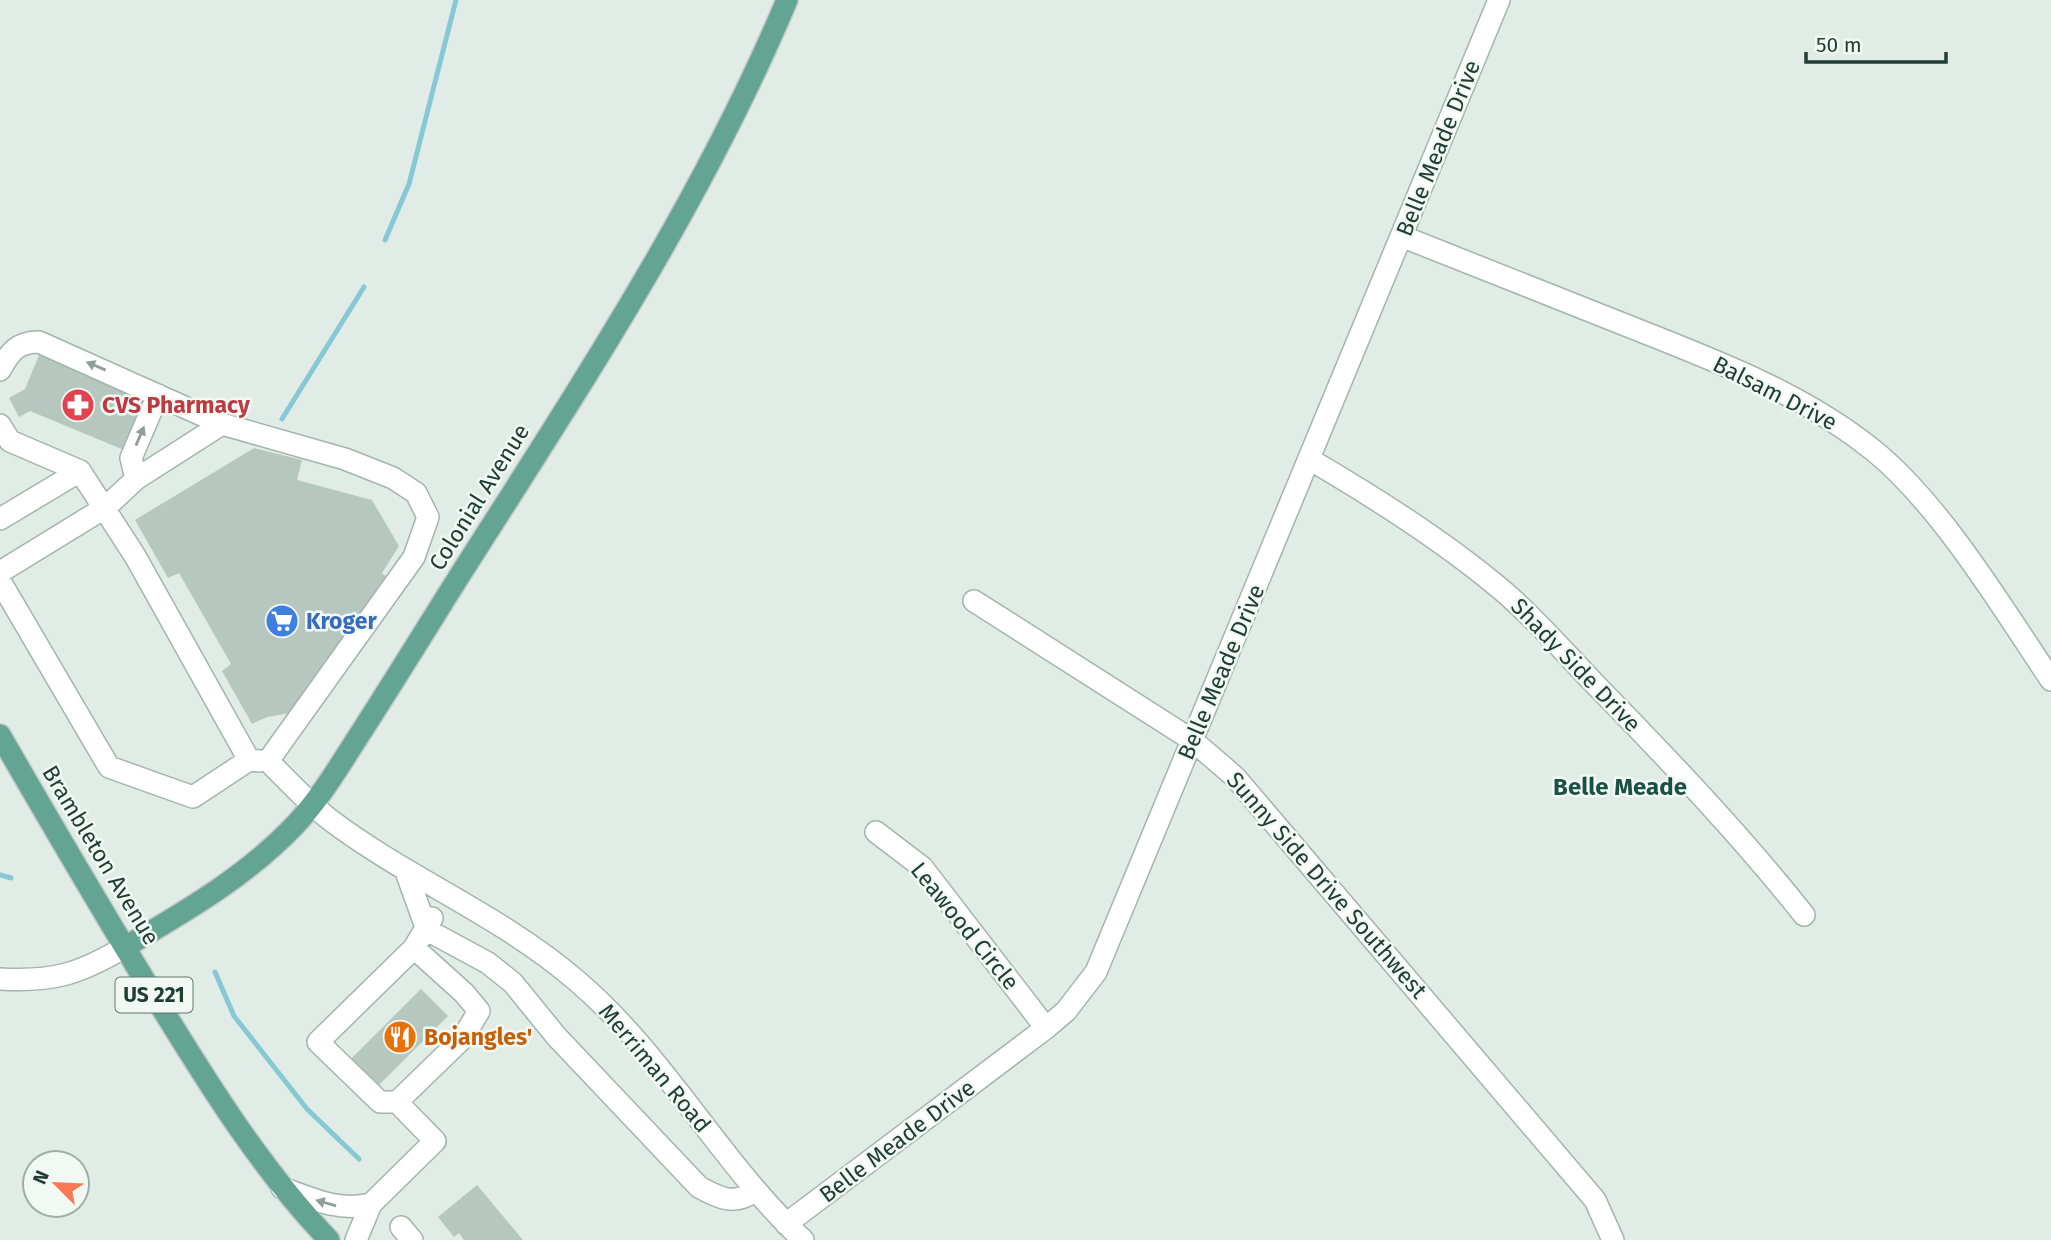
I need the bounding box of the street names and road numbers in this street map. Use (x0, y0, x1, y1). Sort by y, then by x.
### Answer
street label: Belle Meade Drive (1390, 56, 1486, 240)
street label: Balsam Drive (1708, 350, 1842, 436)
street label: Colonial Avenue (423, 419, 535, 575)
street label: Belle Meade Drive (1171, 580, 1271, 764)
street label: Shady Side Drive (1505, 592, 1647, 738)
street label: Brambleton Avenue (36, 760, 166, 950)
street label: Sunny Side Drive Southwest (1221, 766, 1433, 1004)
street label: Leawood Circle (905, 856, 1025, 996)
road number: US 221 (116, 978, 192, 1012)
street label: Merriman Road (593, 998, 717, 1138)
street label: Belle Meade Drive (814, 1073, 980, 1209)

